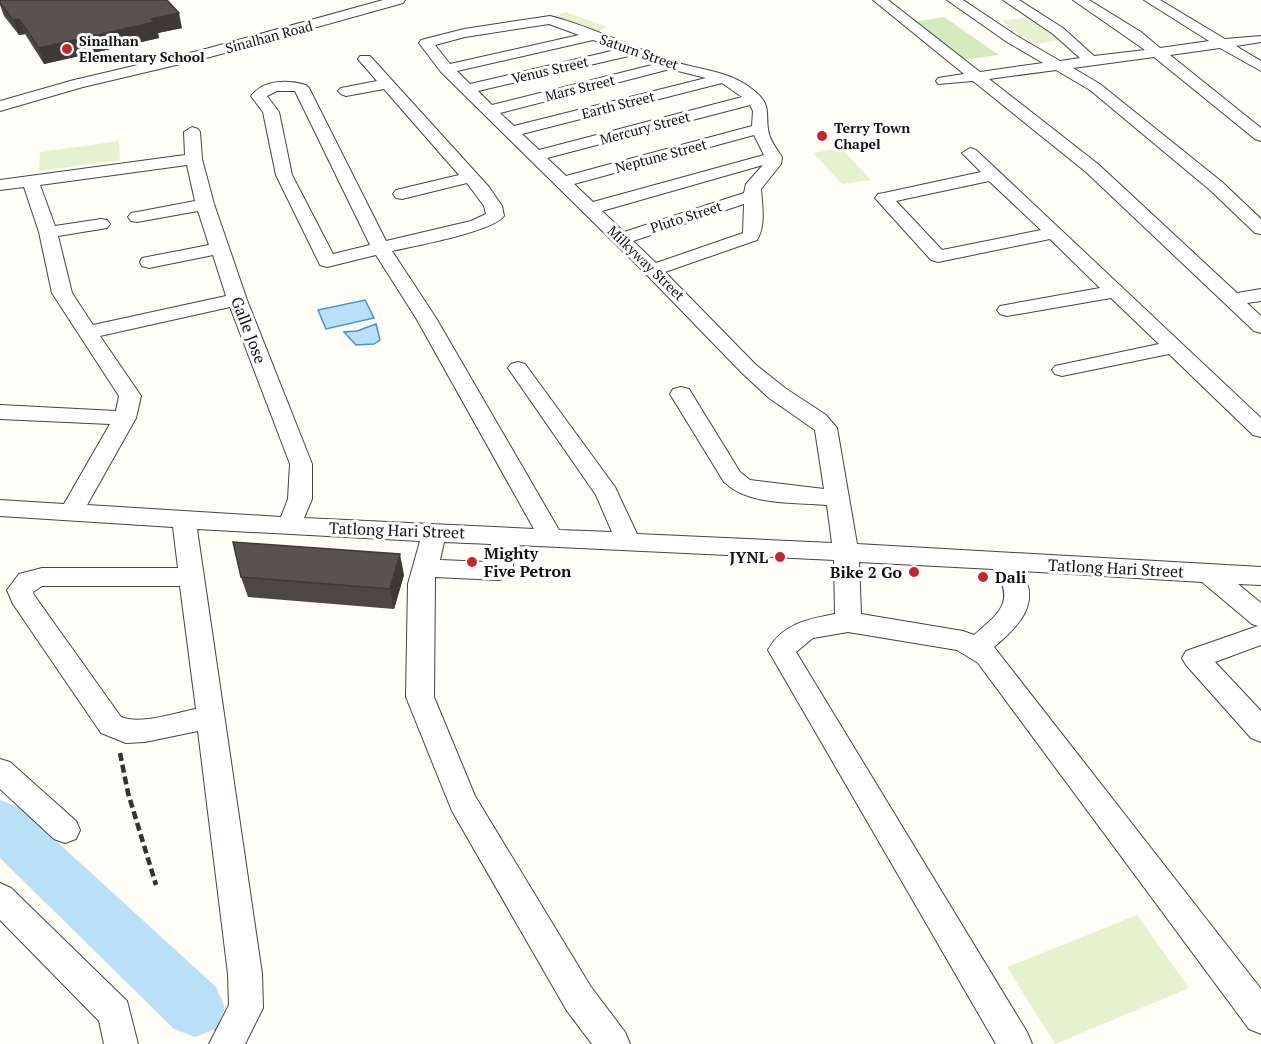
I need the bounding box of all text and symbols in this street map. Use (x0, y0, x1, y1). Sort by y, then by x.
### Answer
street label: Sinalhan Road (223, 16, 315, 57)
street label: Saturn Street (597, 29, 682, 74)
place label: Sinalhan Elementary School (79, 31, 205, 66)
marker: Sinalhan Elementary School (60, 42, 74, 56)
street label: Venus Street (509, 51, 591, 88)
street label: Mars Street (543, 69, 618, 105)
street label: Earth Street (579, 86, 657, 123)
street label: Mercury Street (598, 106, 693, 149)
place label: Terry Town Chapel (834, 118, 910, 153)
marker: Terry Town Chapel (815, 129, 829, 143)
street label: Neptune Street (613, 134, 710, 177)
street label: Pluto Street (648, 196, 725, 237)
street label: Milkyway Street (604, 221, 690, 305)
street label: Galle Jose (226, 293, 272, 367)
street label: Tatlong Hari Street (329, 517, 465, 543)
place label: Mighty Five Petron (484, 542, 572, 582)
place label: JYNL (730, 546, 769, 568)
marker: JYNL (773, 550, 787, 564)
street label: Tatlong Hari Street (1047, 553, 1185, 583)
marker: Mighty Five Petron (465, 555, 479, 569)
place label: Bike 2 Go (830, 561, 902, 583)
marker: Bike 2 Go (907, 565, 921, 579)
place label: Dali (995, 566, 1026, 588)
marker: Dali (976, 570, 990, 584)

